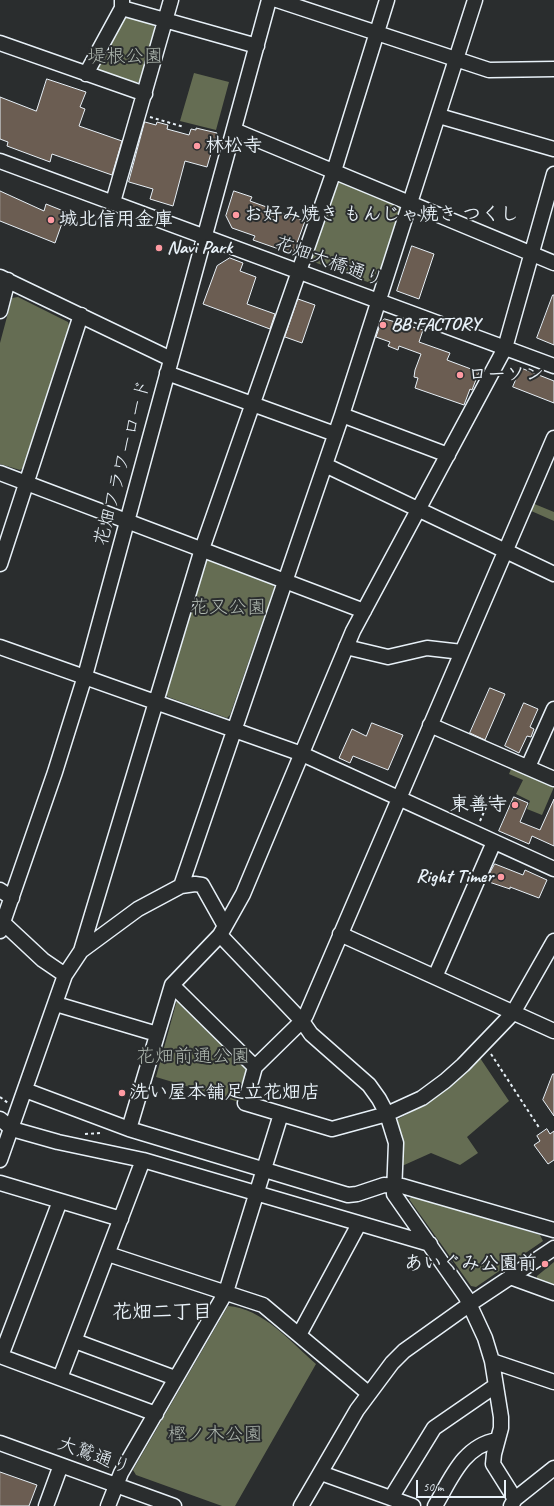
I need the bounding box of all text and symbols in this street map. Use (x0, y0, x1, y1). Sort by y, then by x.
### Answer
park label: 堤根公園 (87, 46, 163, 68)
place label: 林松寺 (205, 135, 262, 157)
marker: 林松寺 (192, 141, 202, 151)
place label: お好み焼き もんじゃ焼き つくし (244, 204, 519, 226)
place label: 城北信用金庫 (59, 209, 173, 231)
marker: お好み焼き もんじゃ焼き つくし (231, 210, 241, 220)
marker: 城北信用金庫 (46, 215, 56, 225)
street label: 花畑大橋通り (272, 232, 386, 292)
place label: Navi Park (167, 237, 232, 259)
marker: Navi Park (154, 243, 164, 253)
place label: BB FACTORY (391, 314, 480, 336)
marker: BB FACTORY (378, 320, 388, 330)
place label: ローソン (468, 364, 544, 386)
marker: ローソン (455, 370, 465, 380)
street label: 花畑フラワーロード (90, 377, 156, 549)
park label: 花又公園 (190, 597, 266, 619)
place label: 東善寺 (450, 794, 507, 816)
marker: 東善寺 (510, 800, 520, 810)
place label: Right Timer (416, 866, 493, 888)
marker: Right Timer (496, 872, 506, 882)
park label: 花畑前通公園 (136, 1046, 250, 1068)
place label: 洗い屋本舗足立花畑店 (130, 1082, 320, 1104)
marker: 洗い屋本舗足立花畑店 (117, 1088, 127, 1098)
place label: あいぐみ公園前 (404, 1253, 537, 1275)
marker: あいぐみ公園前 (540, 1259, 550, 1269)
district label: 花畑二丁目 (112, 1301, 212, 1325)
park label: 樫ノ木公園 (168, 1424, 262, 1446)
street label: 大鷲通り (54, 1432, 134, 1480)
scale bar (418, 1472, 508, 1498)
text: 50 m (423, 1479, 443, 1495)

